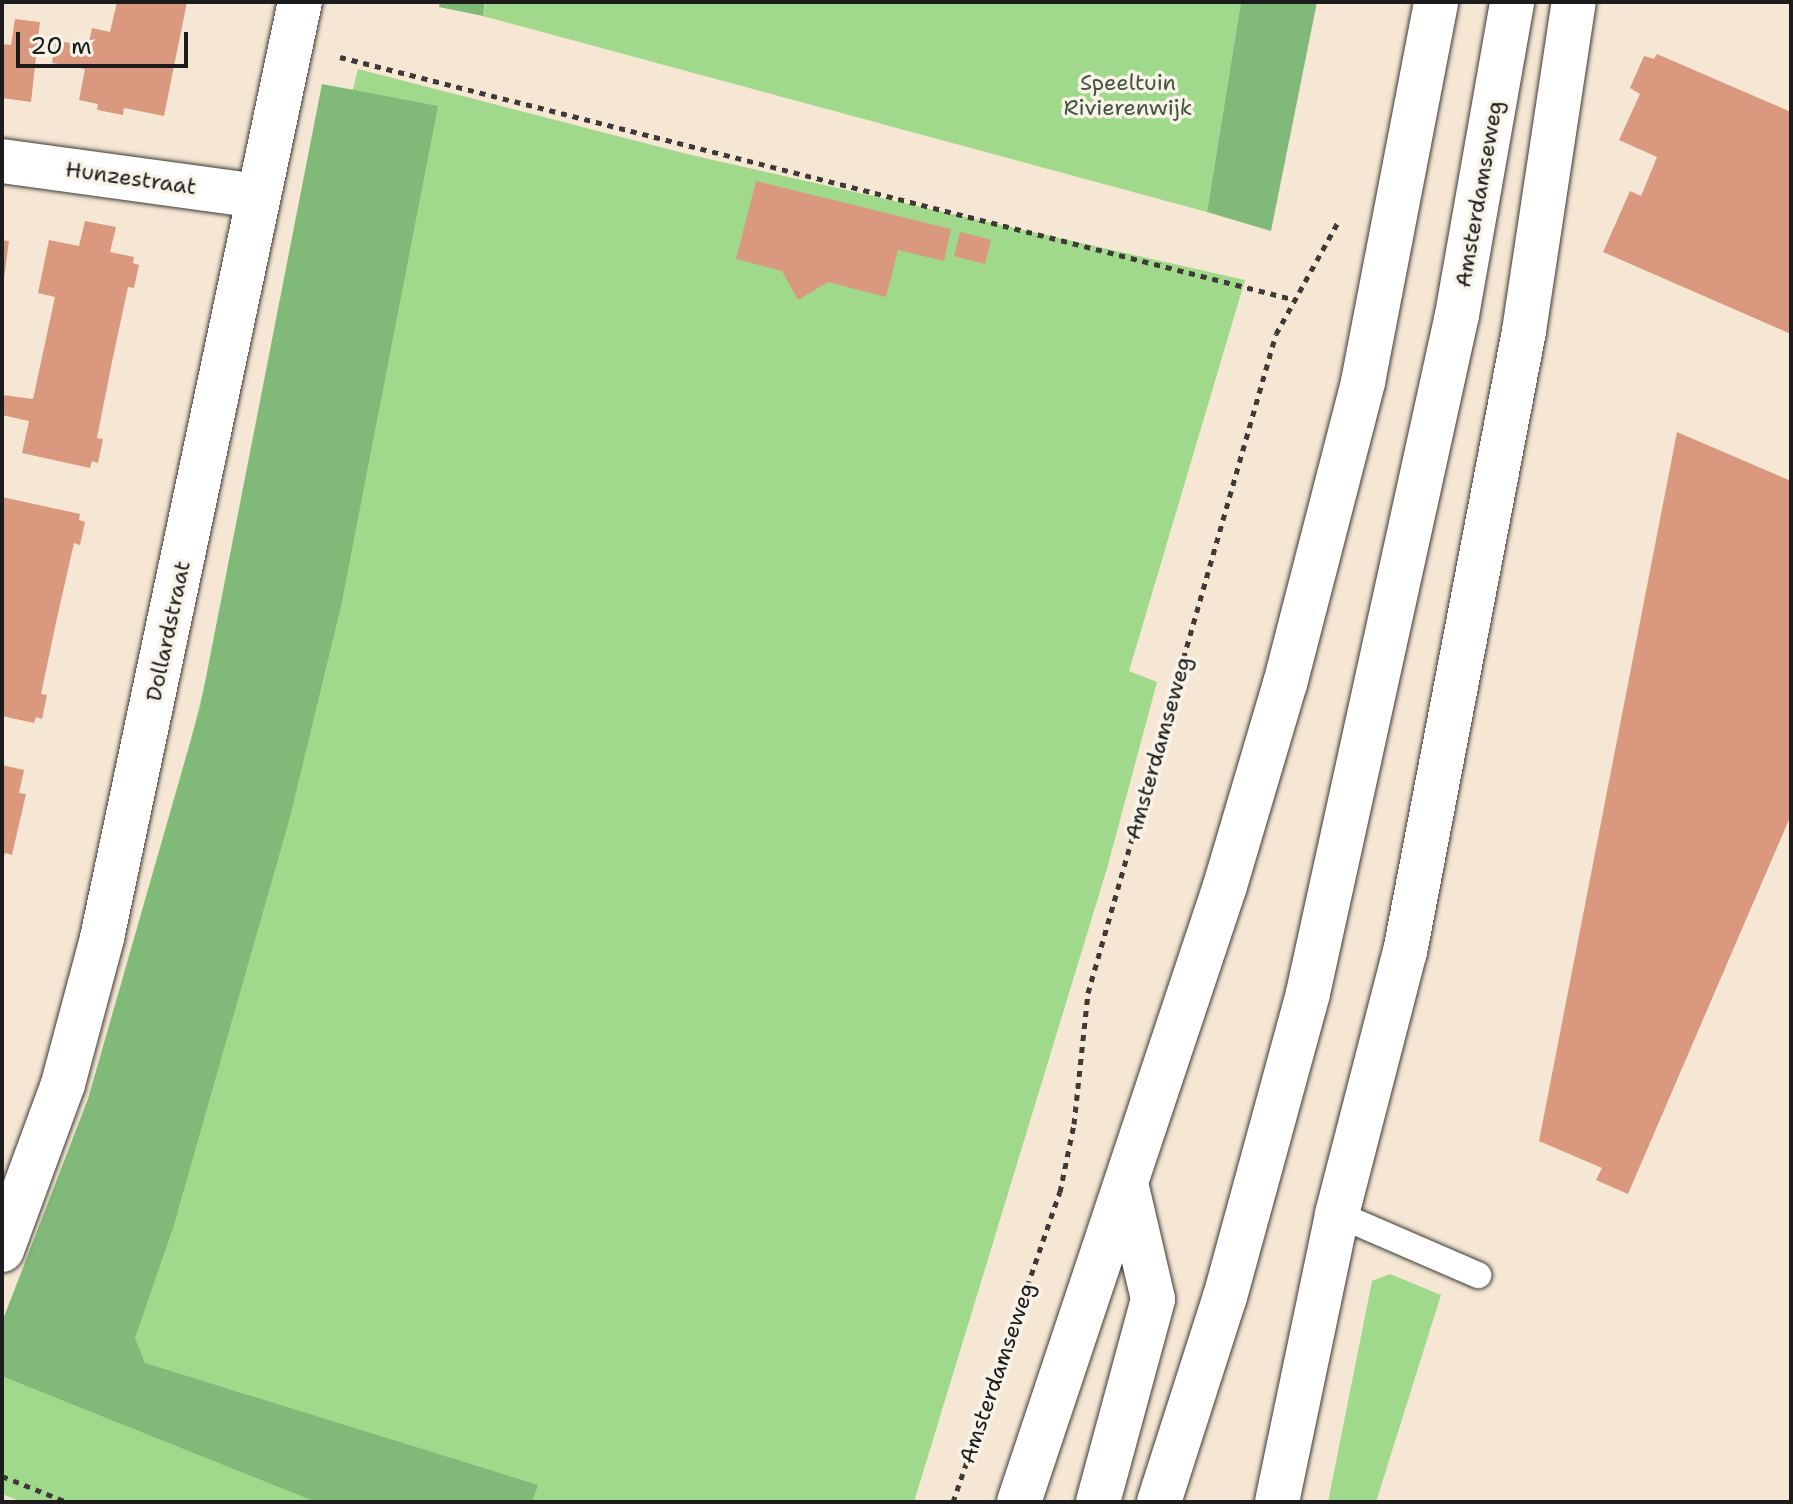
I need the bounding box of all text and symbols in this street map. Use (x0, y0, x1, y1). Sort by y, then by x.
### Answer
scale bar (20, 16, 192, 66)
text: 20 m (30, 30, 92, 62)
park label: Speeltuin Rivierenwijk (1064, 69, 1192, 120)
street label: Amsterdamseweg (1450, 99, 1508, 289)
street label: Hunzestraat (64, 156, 198, 200)
street label: Dollardstraat (140, 558, 196, 704)
street label: Amsterdamseweg (1119, 653, 1197, 843)
street label: Amsterdamseweg (954, 1279, 1040, 1467)

